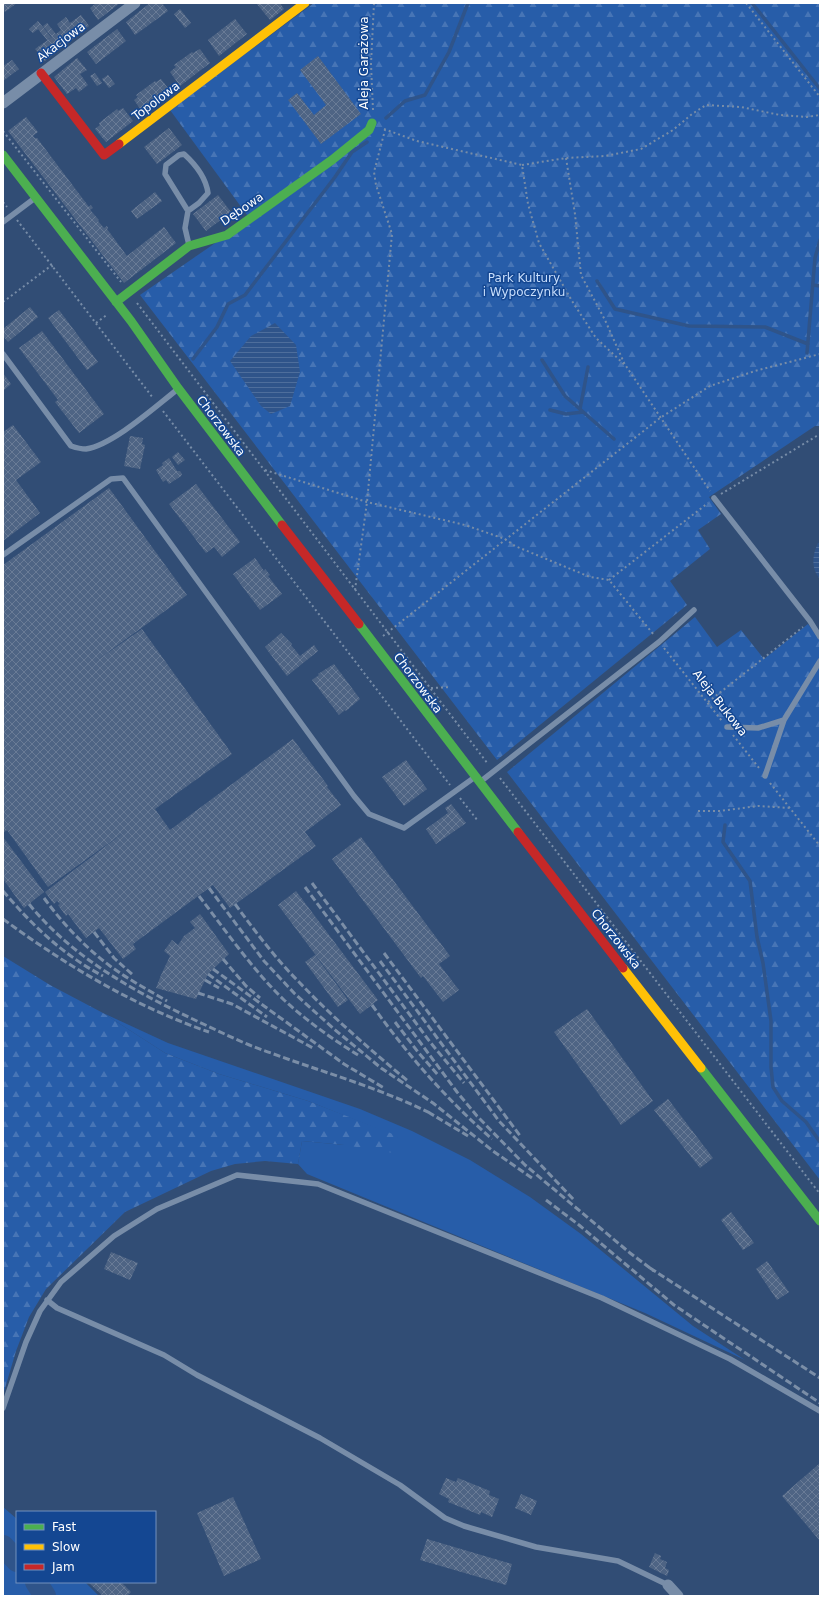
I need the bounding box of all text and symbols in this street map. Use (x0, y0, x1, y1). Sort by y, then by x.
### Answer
street label: Aleja Garażowa (357, 16, 371, 110)
street label: Akacjowa (34, 19, 88, 65)
street label: Topolowa (129, 79, 182, 124)
street label: Dębowa (218, 190, 266, 228)
park label: Park Kultury i Wypoczynku (483, 271, 565, 299)
street label: Chorzowska (194, 393, 248, 459)
street label: Chorzowska (391, 650, 445, 716)
street label: Aleja Bukowa (690, 667, 750, 739)
street label: Chorzowska (588, 906, 644, 972)
legend (16, 1511, 156, 1583)
text: Fast (52, 1520, 76, 1534)
text: Slow (52, 1540, 80, 1554)
text: Jam (51, 1560, 75, 1574)

